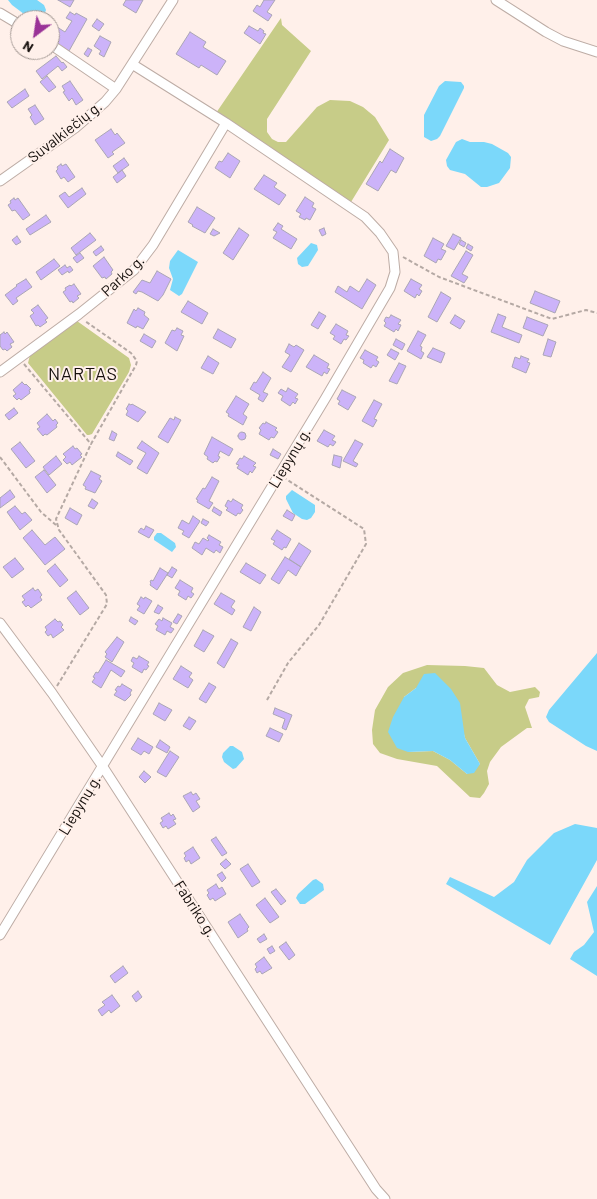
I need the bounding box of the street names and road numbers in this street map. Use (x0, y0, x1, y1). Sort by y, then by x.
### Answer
street label: Suvalkiečių g. (24, 97, 106, 167)
street label: Parko g. (98, 251, 148, 301)
street label: Liepynų g. (265, 425, 315, 491)
street label: Liepynų g. (55, 772, 105, 838)
street label: Fabriko g. (170, 877, 220, 941)

